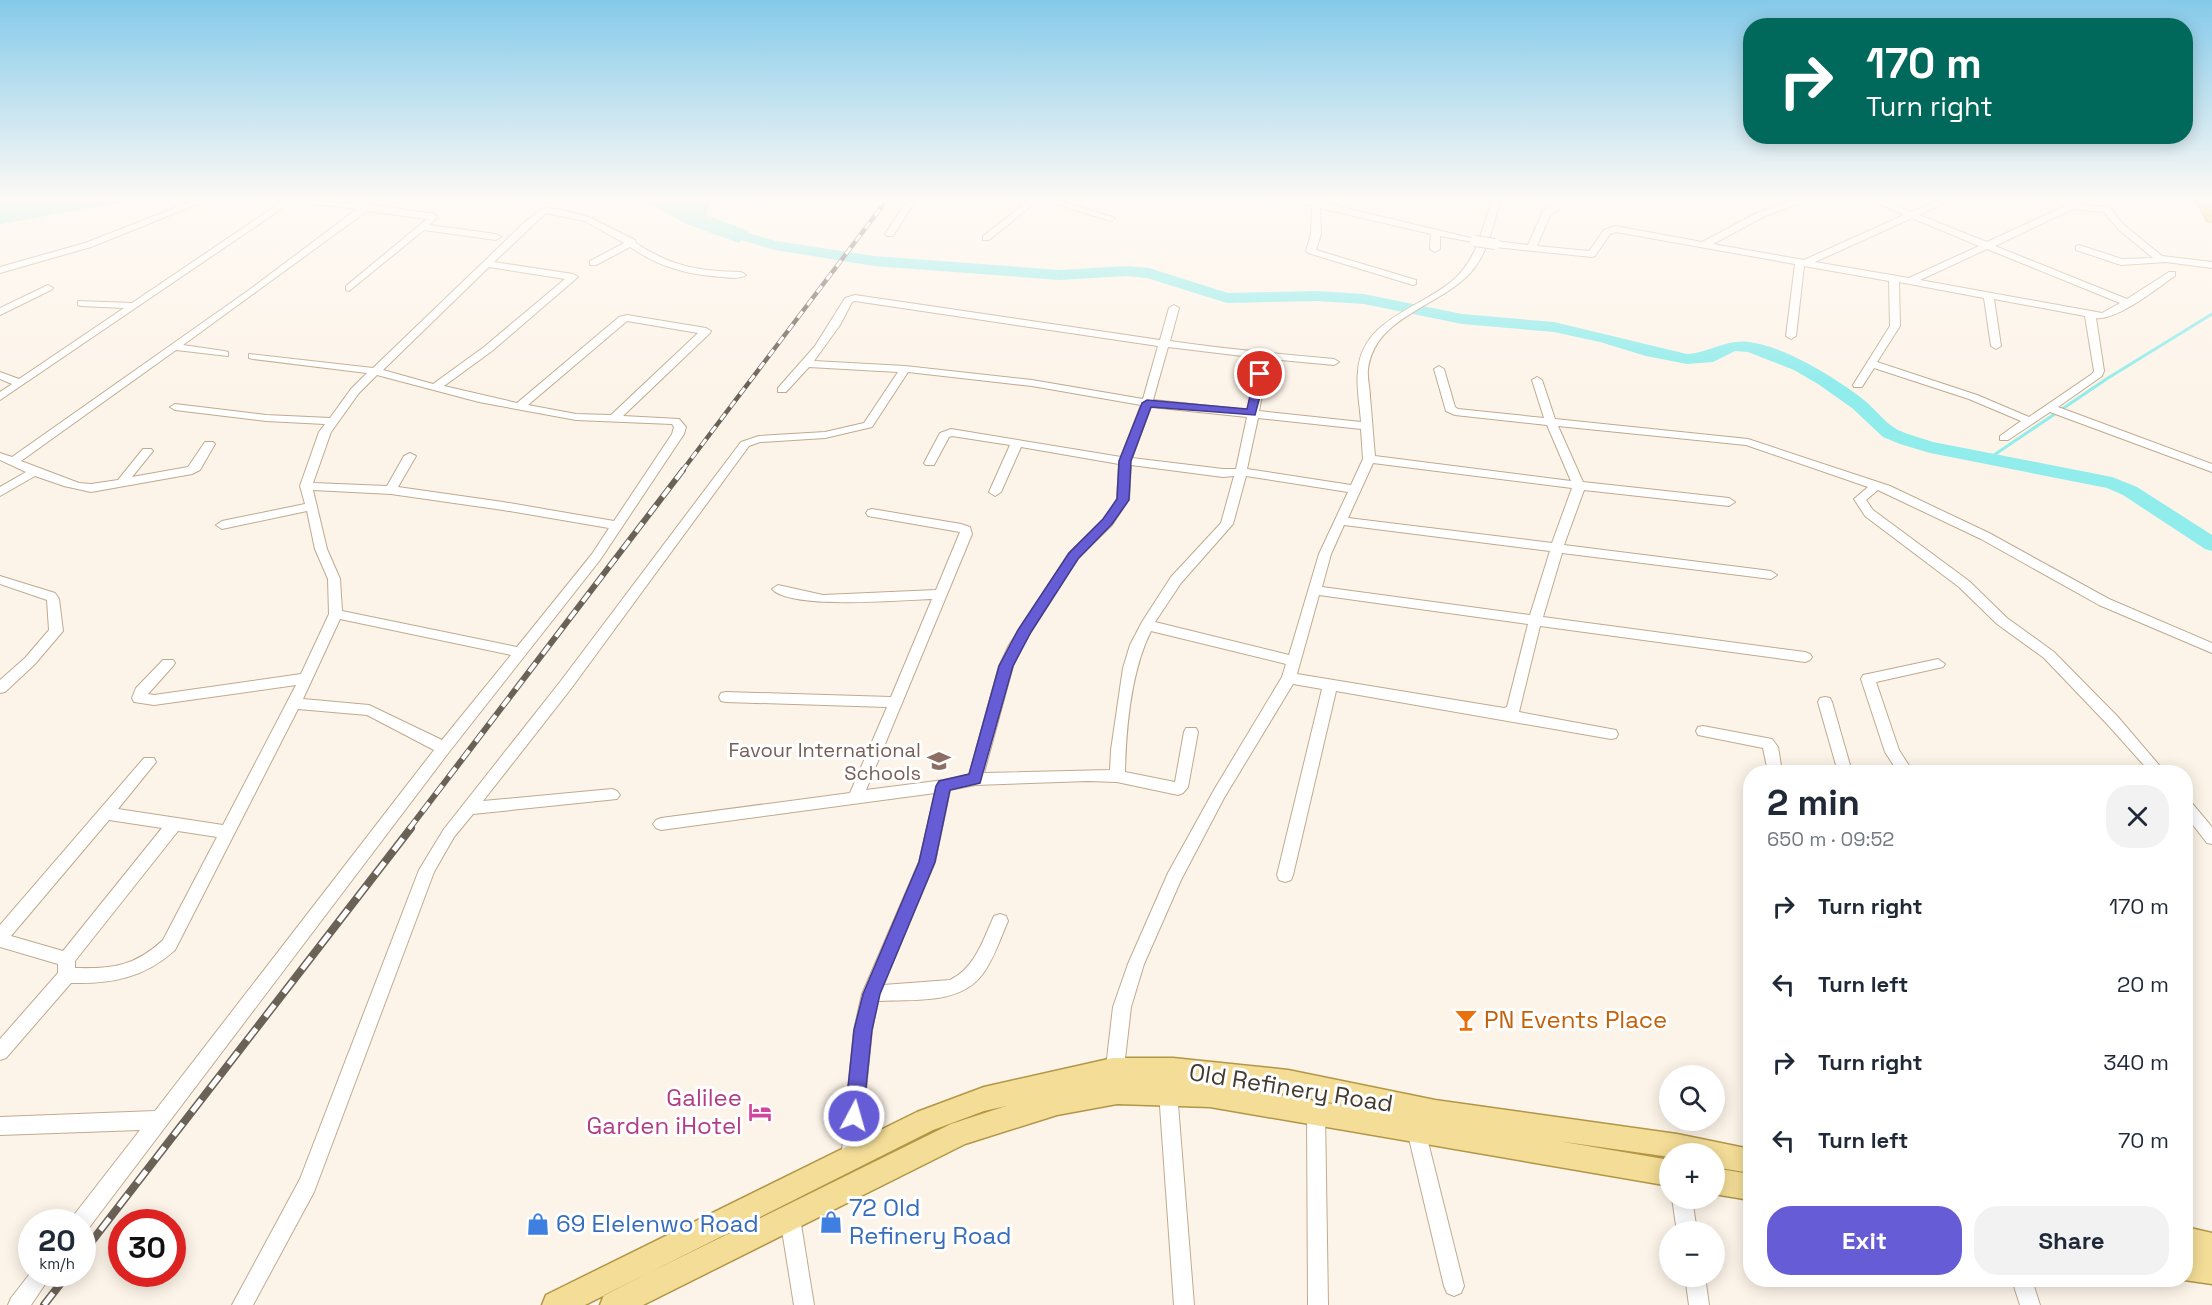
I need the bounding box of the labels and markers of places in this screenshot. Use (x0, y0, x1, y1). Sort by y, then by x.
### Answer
pin (1234, 348, 1285, 399)
place label: Favour International Schools (728, 737, 921, 786)
school or university icon: Favour International Schools (926, 748, 952, 774)
place label: PN Events Place (1484, 1004, 1667, 1035)
bar icon: PN Events Place (1453, 1007, 1479, 1033)
place label: Galilee Garden iHotel (587, 1082, 742, 1141)
hotel icon: Galilee Garden iHotel (747, 1099, 773, 1125)
place label: 72 Old Refinery Road (849, 1192, 1012, 1251)
place label: 69 Elelenwo Road (556, 1208, 759, 1239)
shop icon: 72 Old Refinery Road (818, 1209, 844, 1235)
shop icon: 69 Elelenwo Road (525, 1211, 551, 1237)

